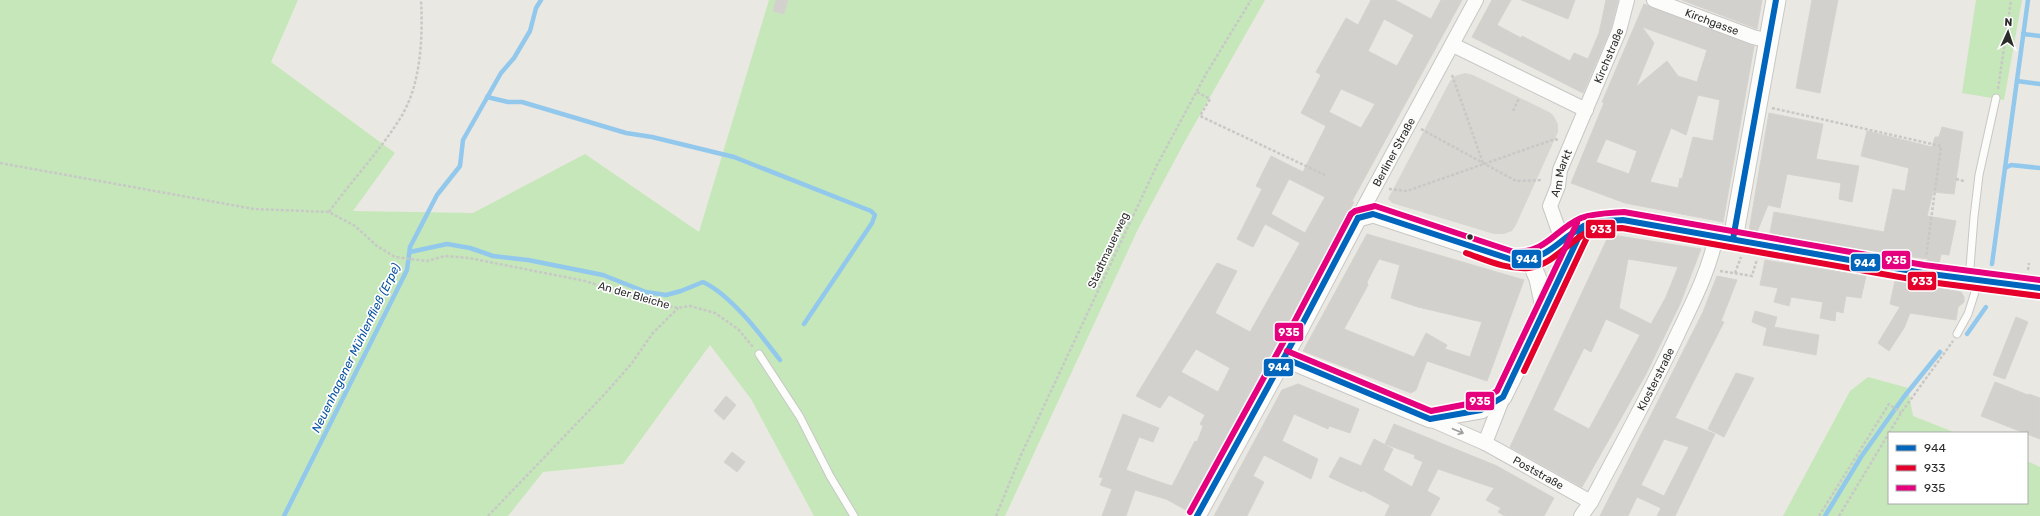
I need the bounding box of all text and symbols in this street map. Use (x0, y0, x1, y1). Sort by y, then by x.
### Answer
street label: Kirchgasse (1683, 6, 1741, 38)
north arrow (1988, 12, 2028, 52)
text: N (2004, 16, 2013, 29)
street label: Kirchstraße (1592, 26, 1627, 85)
street label: Berliner Straße (1370, 116, 1418, 189)
street label: Am Markt (1548, 147, 1575, 199)
street label: Stadtmauerweg (1085, 210, 1132, 290)
line badge: 933 (1585, 219, 1616, 239)
text: 933 (1590, 223, 1612, 236)
unlabelled marker (1465, 232, 1475, 242)
line badge: 944 (1511, 249, 1542, 269)
line badge: 935 (1881, 250, 1911, 270)
text: 944 (1516, 253, 1538, 266)
line badge: 944 (1850, 253, 1881, 272)
text: 935 (1885, 254, 1907, 267)
text: 944 (1854, 257, 1876, 270)
water label: Neuenhagener Mühlenfließ (Erpe) (309, 261, 403, 435)
line badge: 933 (1907, 271, 1937, 291)
text: 933 (1911, 275, 1933, 288)
street label: An der Bleiche (597, 279, 671, 312)
line badge: 935 (1274, 322, 1304, 342)
text: 935 (1278, 326, 1300, 339)
street label: Klosterstraße (1635, 346, 1677, 413)
line badge: 944 (1263, 358, 1294, 377)
text: 944 (1268, 361, 1290, 374)
line badge: 935 (1465, 391, 1495, 411)
text: 935 (1469, 395, 1491, 408)
one-way arrow (1451, 428, 1463, 435)
legend (1888, 432, 2028, 504)
text: 944 (1924, 441, 1946, 455)
street label: Poststraße (1510, 454, 1566, 492)
text: 933 (1924, 461, 1945, 475)
text: 935 (1924, 481, 1945, 495)

